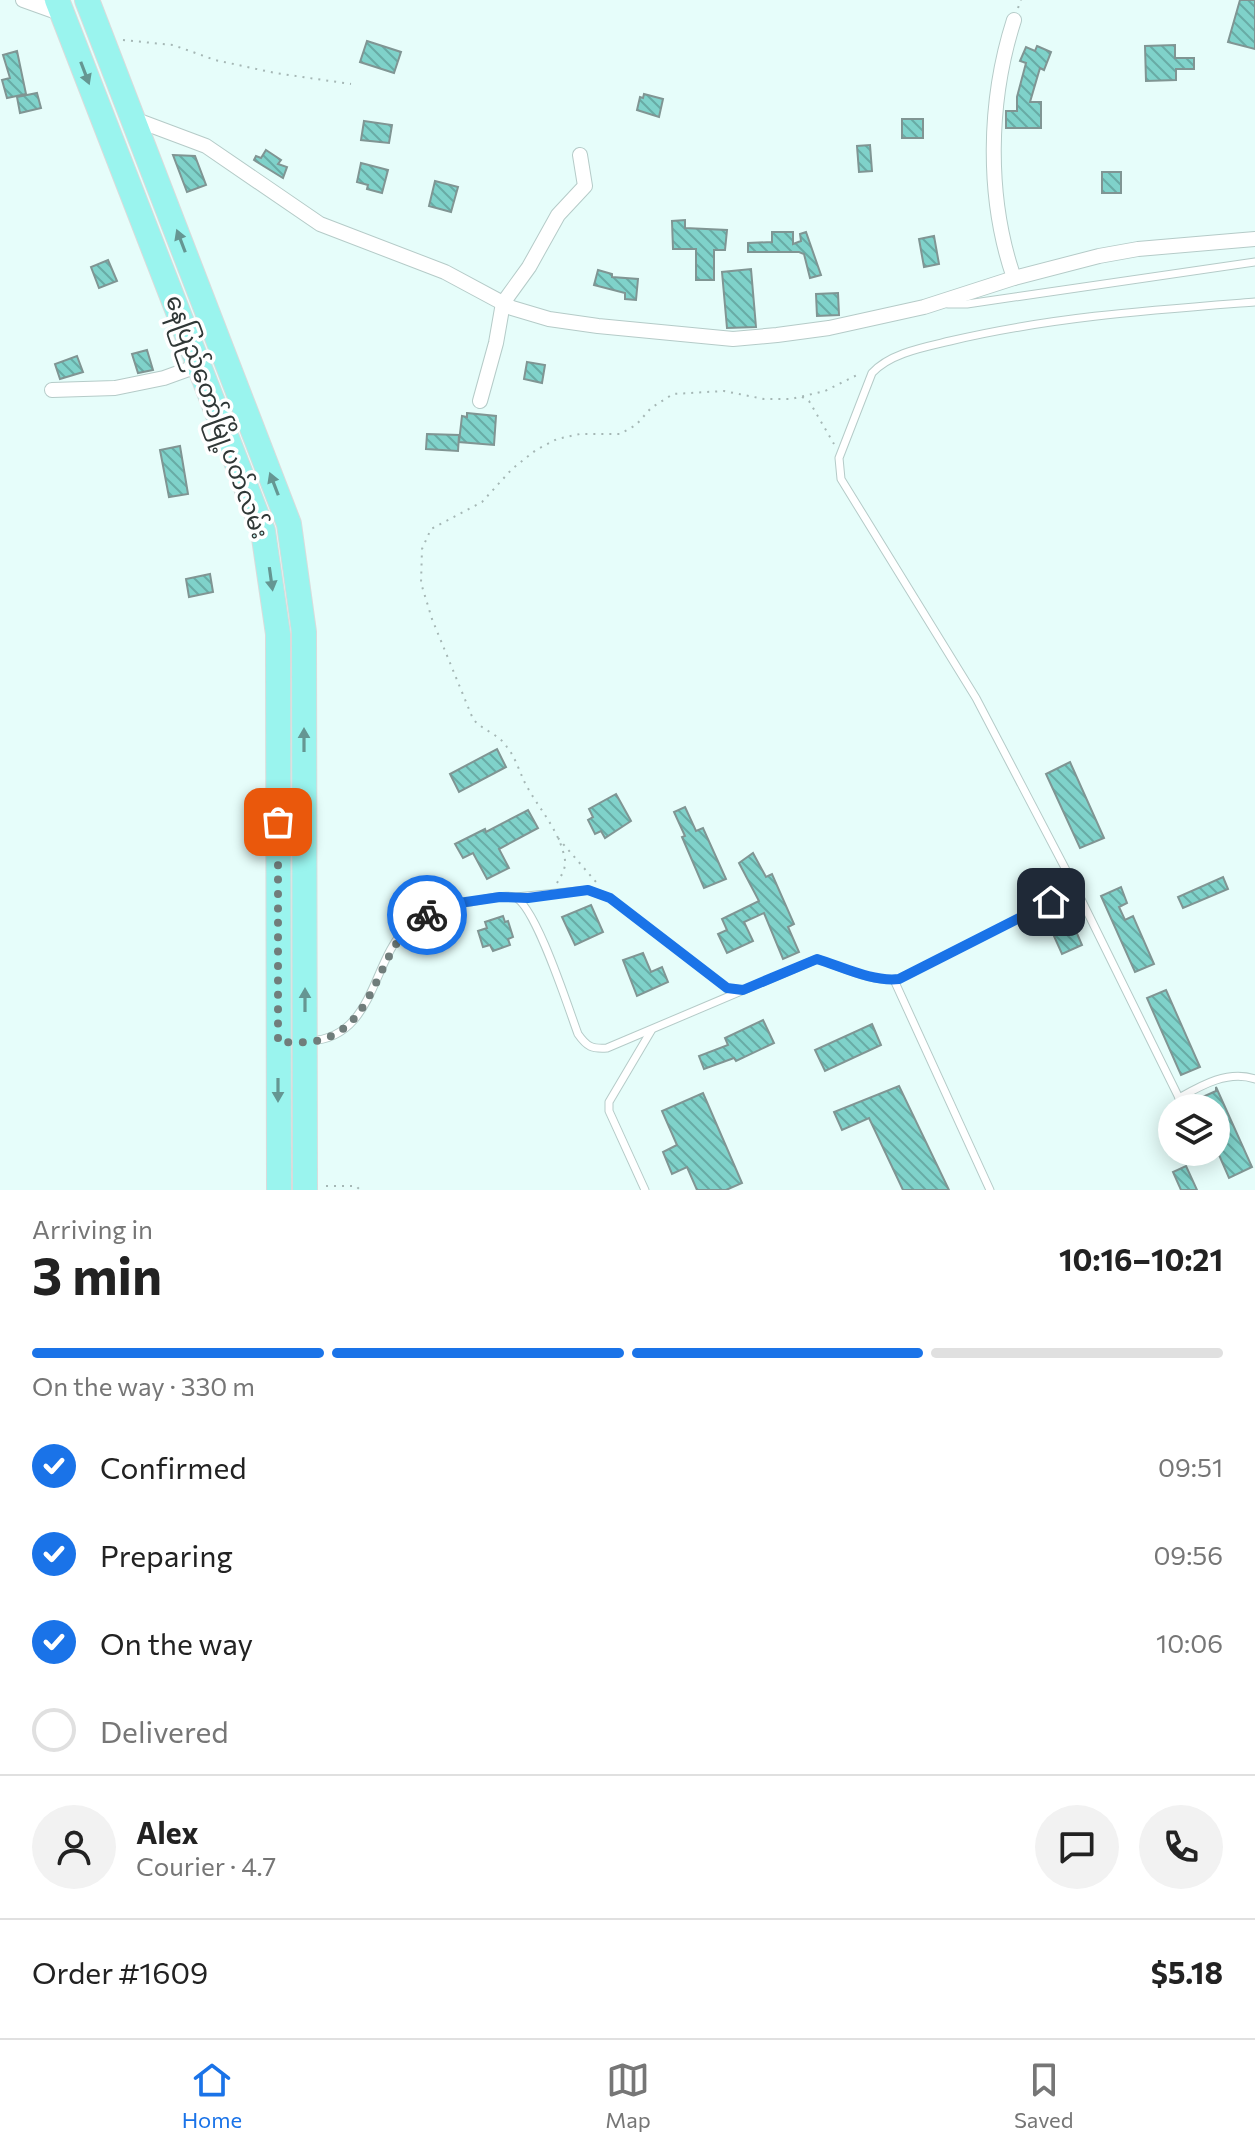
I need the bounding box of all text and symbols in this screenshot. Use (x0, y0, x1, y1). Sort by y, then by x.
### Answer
one-way arrow (79, 61, 92, 85)
one-way arrow (174, 229, 187, 253)
street label: နေပြည်တော်မြို့ပတ်လမ်း (155, 291, 276, 544)
one-way arrow (267, 472, 280, 496)
one-way arrow (265, 567, 278, 592)
one-way arrow (298, 727, 310, 752)
pin (244, 788, 312, 856)
icon: bag (256, 800, 300, 844)
pin (1017, 868, 1085, 936)
courier (387, 875, 467, 955)
icon: home (1029, 880, 1073, 924)
icon: bike (405, 893, 449, 937)
one-way arrow (299, 987, 311, 1012)
one-way arrow (272, 1078, 284, 1103)
map controls (1158, 1094, 1230, 1166)
button: layers (1158, 1094, 1230, 1166)
text: Arriving in (32, 1213, 153, 1244)
text: 10:16–10:21 (1059, 1240, 1223, 1277)
text: 3 min (32, 1242, 162, 1306)
text: On the way · 330 m (32, 1370, 255, 1401)
icon: check (32, 1444, 76, 1488)
text: Confirmed (100, 1448, 247, 1485)
text: 09:51 (1158, 1451, 1223, 1482)
icon: check (32, 1532, 76, 1576)
text: Preparing (100, 1536, 233, 1573)
text: 09:56 (1153, 1539, 1223, 1570)
icon: check (32, 1620, 76, 1664)
text: On the way (100, 1624, 253, 1661)
text: 10:06 (1156, 1627, 1223, 1658)
text: Delivered (100, 1712, 229, 1749)
button: person (32, 1805, 116, 1889)
button: chat (1035, 1805, 1119, 1889)
button: phone (1139, 1805, 1223, 1889)
text: Alex (136, 1813, 199, 1850)
text: Courier · 4.7 (136, 1850, 276, 1881)
text: Order #1609 (32, 1953, 208, 1990)
text: $5.18 (1151, 1953, 1223, 1990)
tab: Home (182, 2058, 242, 2133)
tab: Map (605, 2058, 651, 2133)
tab: Saved (1014, 2058, 1073, 2133)

